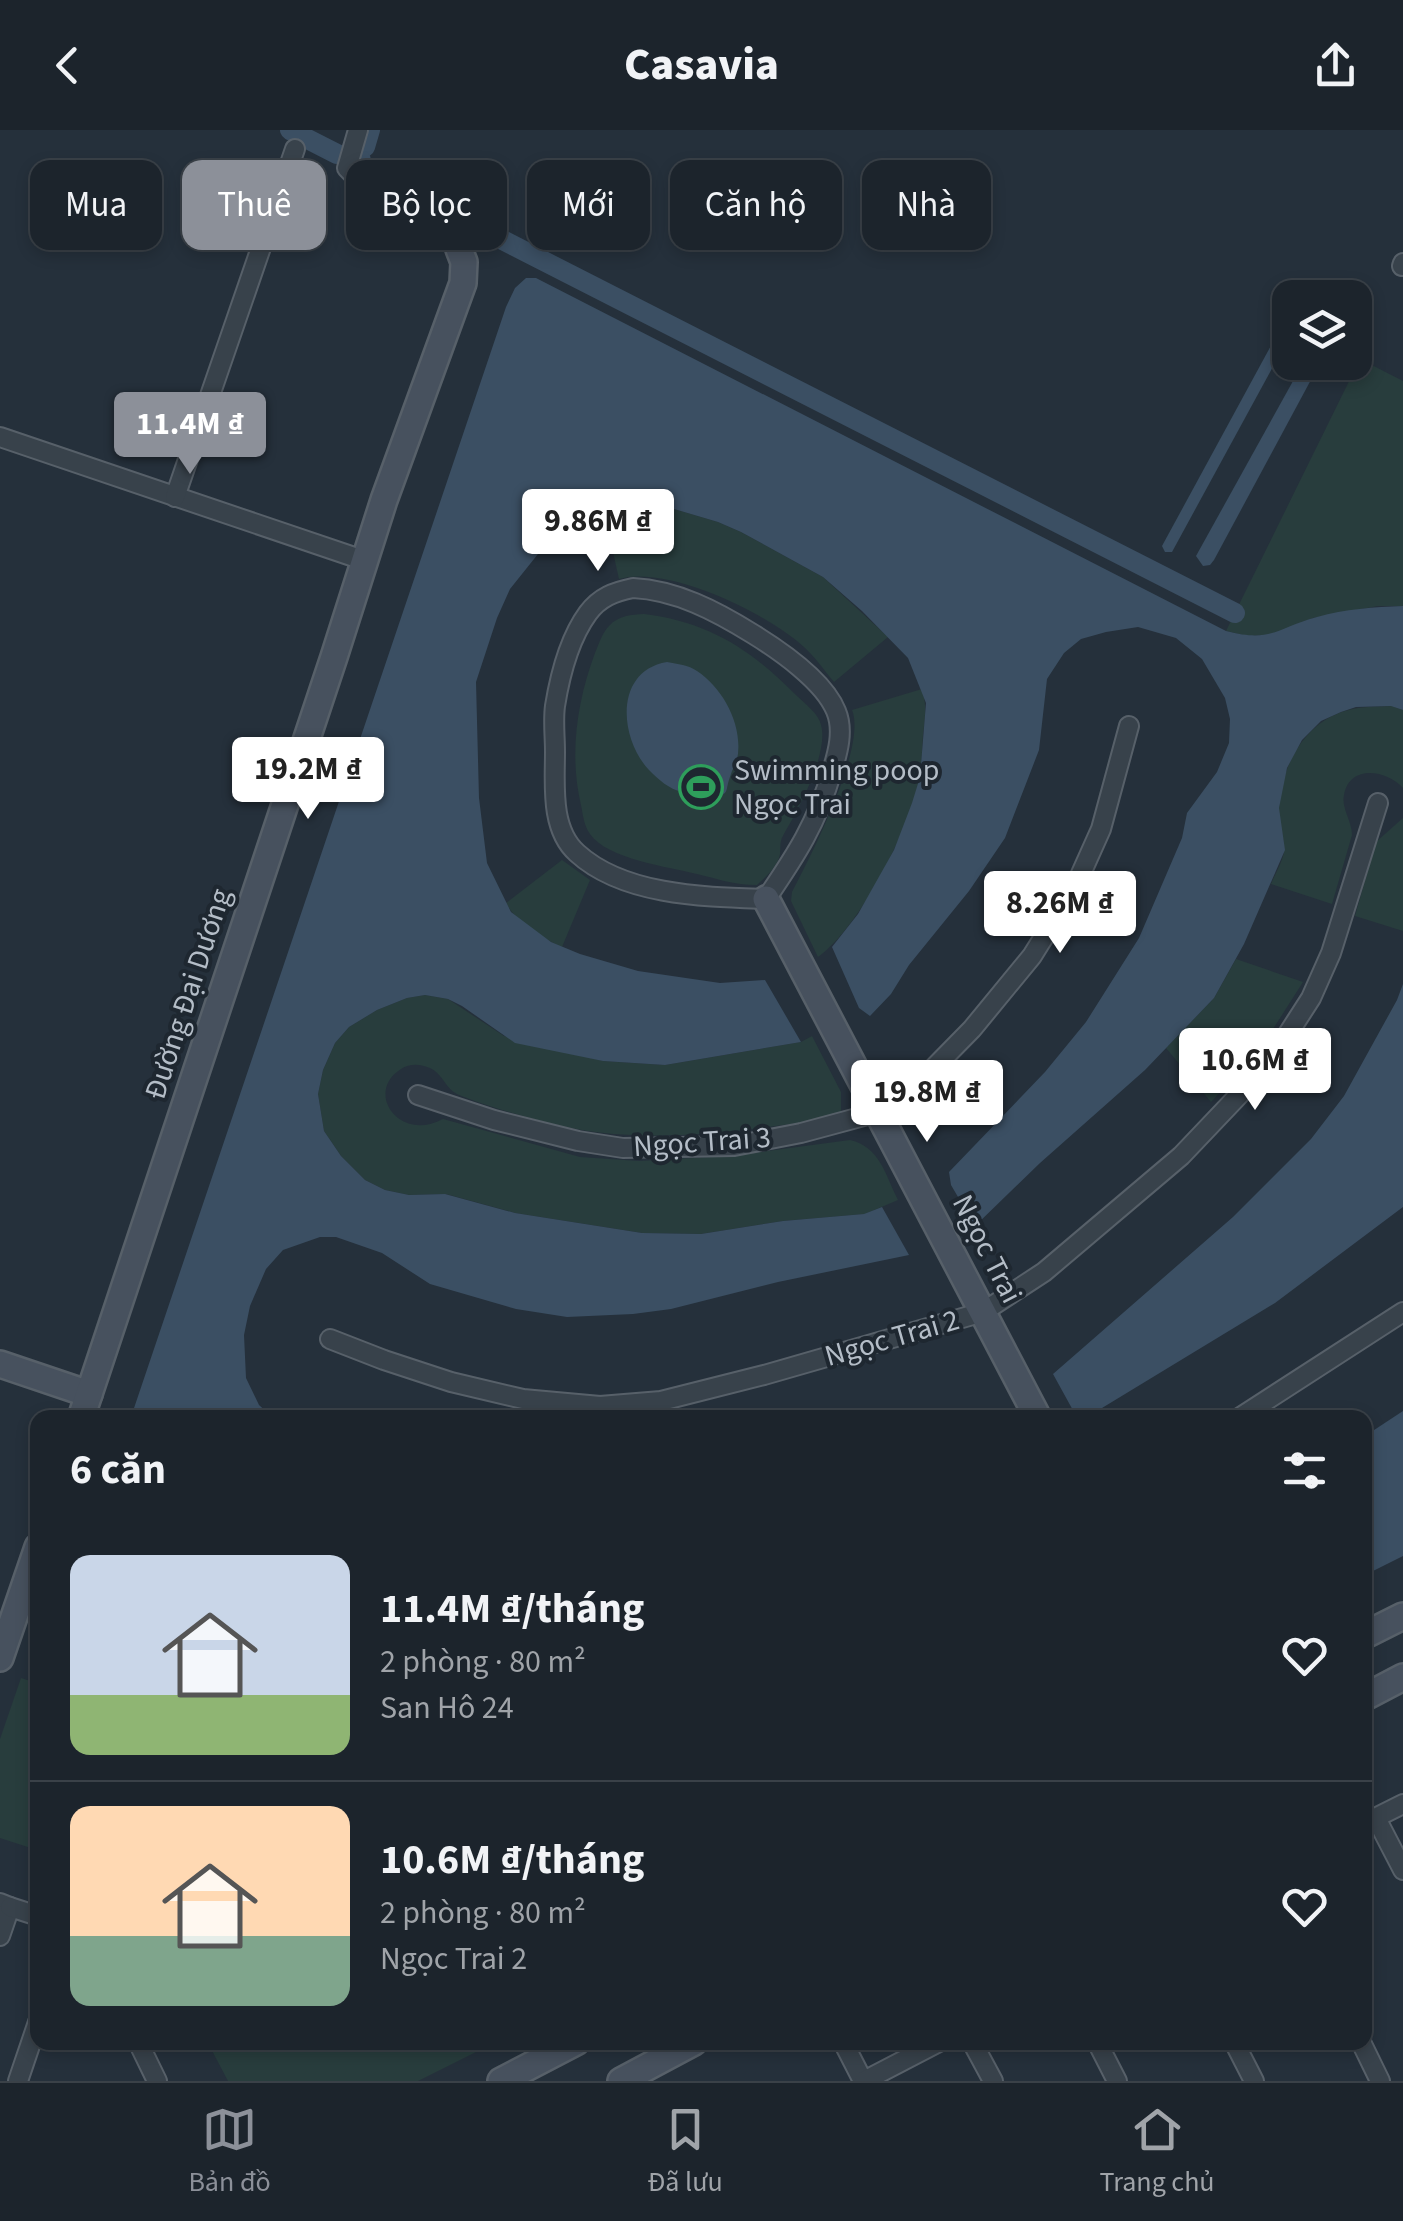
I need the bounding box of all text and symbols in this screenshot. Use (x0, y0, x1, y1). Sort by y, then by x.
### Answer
text: Casavia (624, 33, 779, 97)
icon: back (40, 38, 95, 93)
icon: share (1308, 38, 1363, 93)
chip: Mua (30, 160, 162, 250)
chip: Thuê (182, 160, 326, 250)
chip: Bộ lọc (346, 160, 507, 250)
chip: Mới (527, 160, 650, 250)
chip: Căn hộ (670, 160, 842, 250)
chip: Nhà (862, 160, 991, 250)
map controls (1272, 280, 1372, 380)
button: layers (1272, 280, 1372, 380)
pin: 11.4M ₫ (98, 392, 282, 477)
text: 11.4M ₫ (136, 401, 244, 447)
pin: 9.86M ₫ (506, 489, 690, 574)
text: 9.86M ₫ (544, 498, 652, 544)
pin: 19.2M ₫ (216, 737, 400, 822)
text: 19.2M ₫ (254, 746, 362, 792)
place label: Swimming poop Ngọc Trai (734, 749, 939, 826)
sports icon: Swimming poop Ngọc Trai (678, 764, 724, 810)
pin: 8.26M ₫ (968, 871, 1152, 956)
text: 8.26M ₫ (1006, 880, 1114, 926)
street label: Đường Đại Dương (134, 883, 242, 1105)
pin: 10.6M ₫ (1163, 1028, 1347, 1113)
text: 10.6M ₫ (1201, 1037, 1309, 1083)
pin: 19.8M ₫ (835, 1060, 1019, 1145)
text: 19.8M ₫ (873, 1069, 981, 1115)
street label: Ngọc Trai 3 (632, 1116, 772, 1168)
street label: Ngọc Trai (941, 1187, 1033, 1311)
street label: Ngọc Trai 2 (820, 1298, 964, 1378)
text: 6 căn (70, 1440, 166, 1500)
icon: filters (1277, 1443, 1332, 1498)
text: 11.4M ₫/tháng (380, 1579, 644, 1639)
icon: home (150, 1595, 270, 1715)
icon: heart (1277, 1628, 1332, 1683)
text: 2 phòng · 80 m² (380, 1639, 586, 1685)
text: San Hô 24 (380, 1685, 514, 1731)
text: 10.6M ₫/tháng (380, 1830, 644, 1890)
icon: home (150, 1846, 270, 1966)
icon: heart (1277, 1879, 1332, 1934)
text: 2 phòng · 80 m² (380, 1890, 586, 1936)
text: Ngọc Trai 2 (380, 1936, 527, 1982)
tab: Bản đồ (188, 2102, 271, 2202)
tab: Đã lưu (648, 2102, 723, 2202)
tab: Trang chủ (1099, 2102, 1215, 2202)

